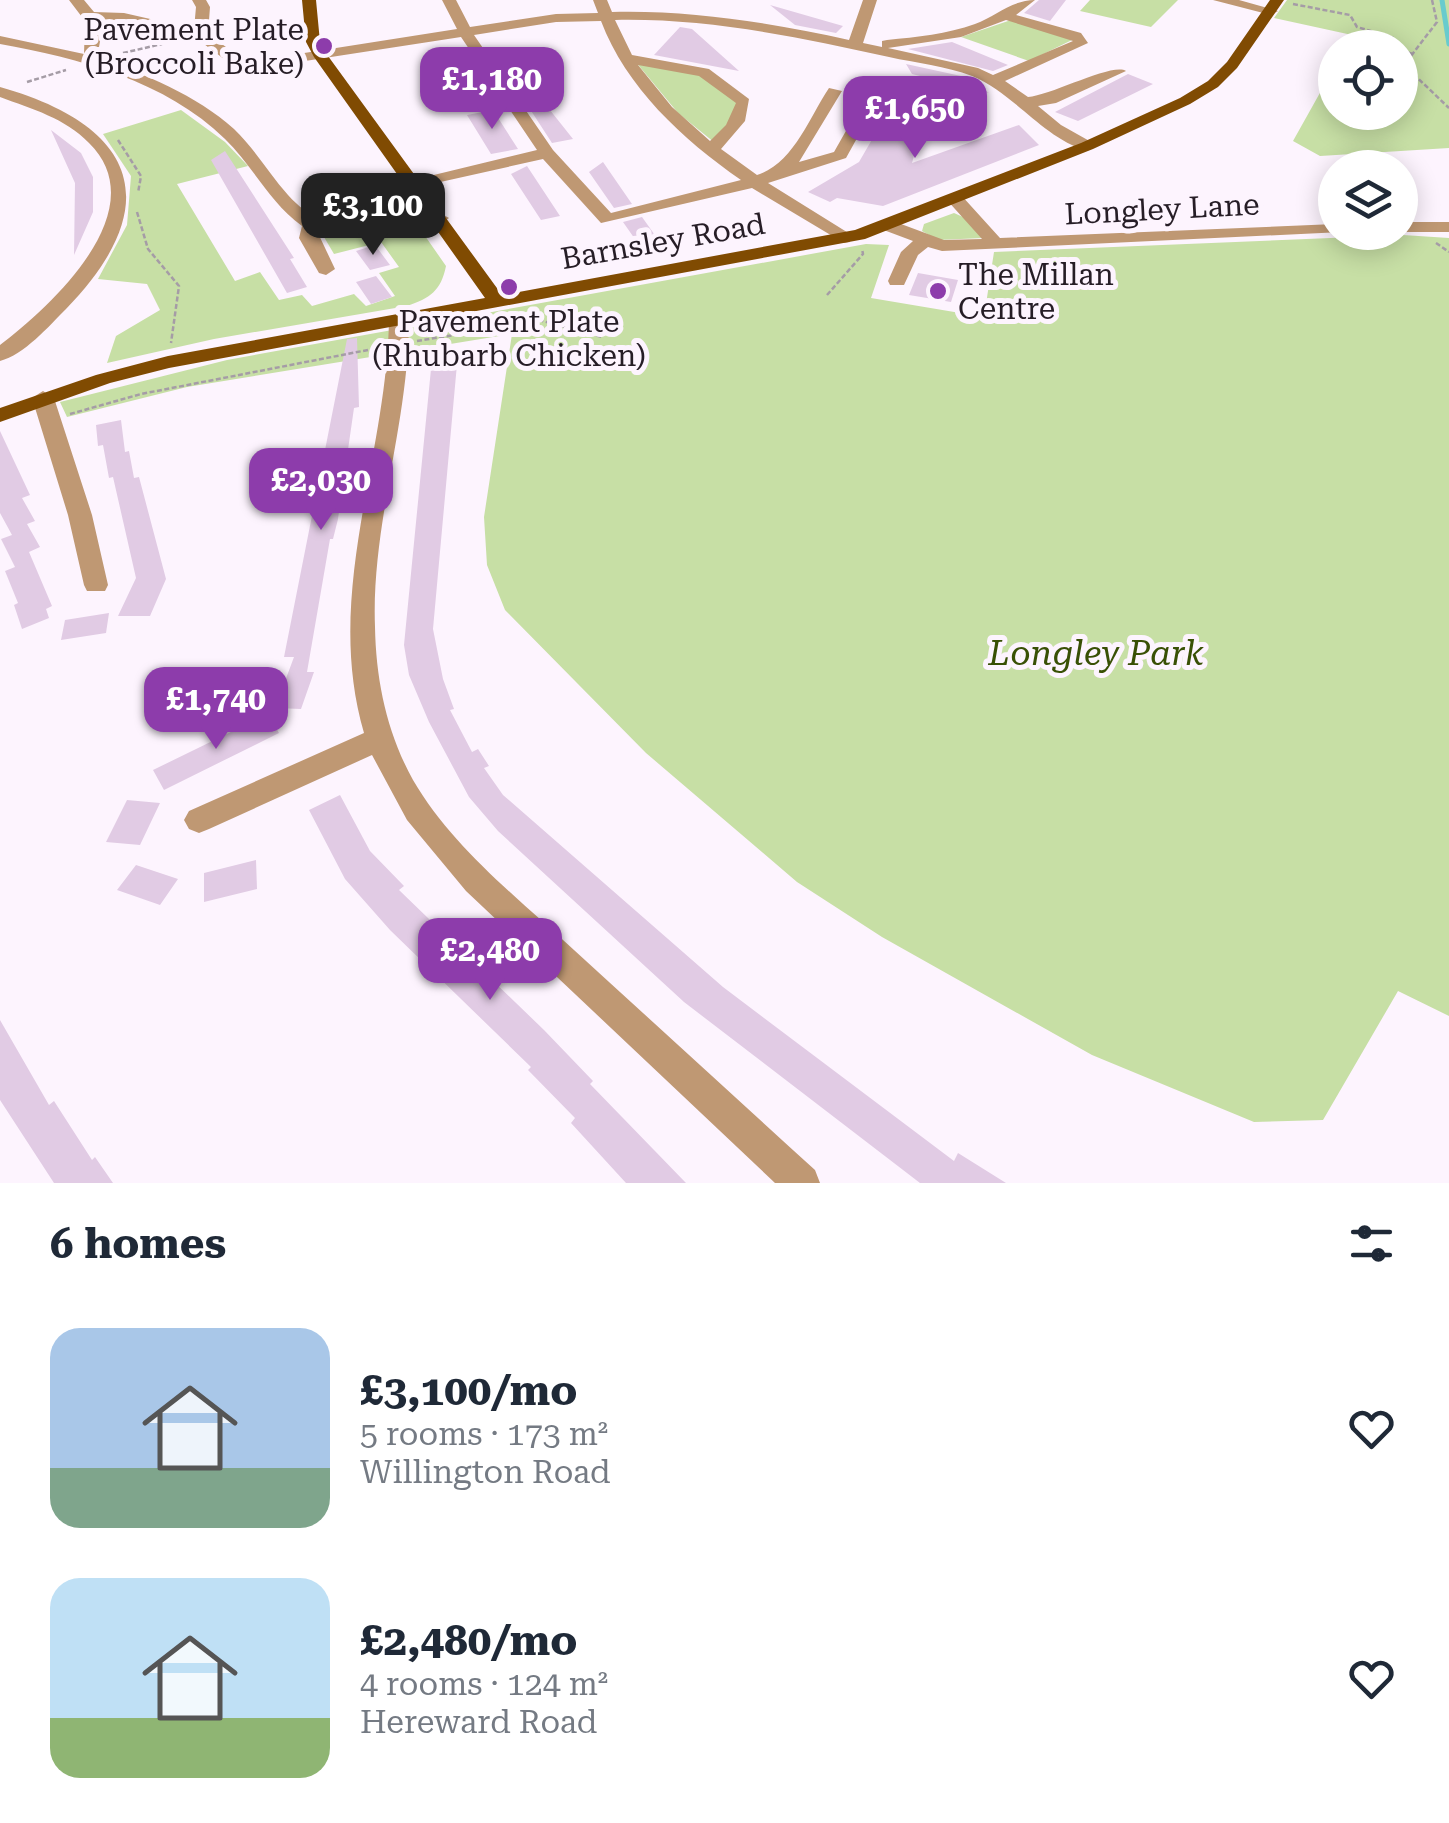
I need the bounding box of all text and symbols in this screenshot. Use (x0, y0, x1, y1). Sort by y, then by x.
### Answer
place label: Pavement Plate (Broccoli Bake) (83, 12, 304, 81)
map controls (1318, 30, 1418, 250)
button: locate (1318, 30, 1418, 130)
marker: Pavement Plate (Broccoli Bake) (313, 35, 335, 57)
pin: £1,180 (411, 47, 573, 132)
text: £1,180 (442, 60, 542, 98)
pin: £1,650 (834, 76, 996, 161)
text: £1,650 (865, 89, 965, 127)
button: layers (1318, 150, 1418, 250)
pin: £3,100 (292, 173, 454, 258)
text: £3,100 (323, 186, 423, 224)
street label: Longley Lane (1064, 186, 1260, 232)
street label: Barnsley Road (558, 206, 768, 276)
place label: The Millan Centre (958, 257, 1114, 326)
marker: Pavement Plate (Rhubarb Chicken) (498, 276, 520, 298)
marker: The Millan Centre (927, 280, 949, 302)
place label: Pavement Plate (Rhubarb Chicken) (372, 304, 646, 373)
pin: £2,030 (240, 448, 402, 533)
text: £2,030 (271, 461, 371, 499)
park label: Longley Park (987, 633, 1204, 674)
pin: £1,740 (135, 667, 297, 752)
text: £1,740 (166, 680, 266, 718)
pin: £2,480 (409, 918, 571, 1003)
text: £2,480 (440, 931, 540, 969)
icon: filters (1344, 1216, 1399, 1271)
text: 6 homes (50, 1219, 226, 1268)
text: £3,100/mo (360, 1366, 577, 1415)
icon: home (130, 1368, 250, 1488)
icon: heart (1344, 1401, 1399, 1456)
text: 5 rooms · 173 m² (360, 1415, 608, 1453)
text: Willington Road (360, 1453, 611, 1491)
text: £2,480/mo (360, 1616, 577, 1665)
icon: home (130, 1618, 250, 1738)
icon: heart (1344, 1651, 1399, 1706)
text: 4 rooms · 124 m² (360, 1665, 608, 1703)
text: Hereward Road (360, 1703, 597, 1741)

